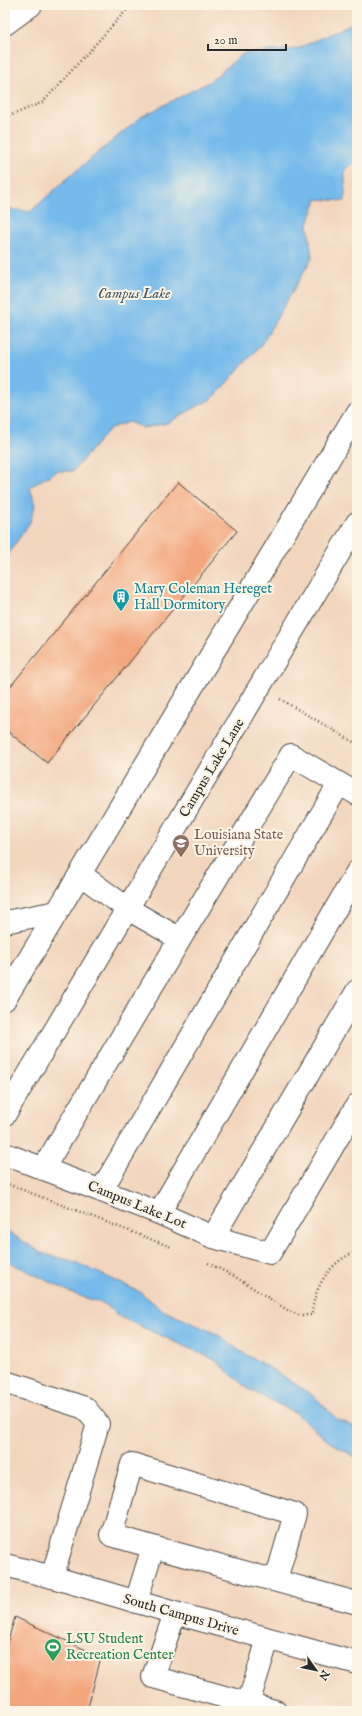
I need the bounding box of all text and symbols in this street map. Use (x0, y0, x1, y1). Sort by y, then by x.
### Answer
scale bar (208, 26, 286, 52)
text: 20 m (214, 33, 237, 48)
water label: Campus Lake (98, 284, 170, 303)
place label: Mary Coleman Hereget Hall Dormitory (134, 580, 272, 614)
building icon: Mary Coleman Hereget Hall Dormitory (111, 587, 131, 612)
street label: Campus Lake Lane (175, 715, 249, 821)
place label: Louisiana State University (194, 826, 284, 860)
school or university icon: Louisiana State University (171, 833, 191, 858)
street label: Campus Lake Lot (85, 1177, 189, 1233)
street label: South Campus Drive (121, 1590, 241, 1640)
place label: LSU Student Recreation Center (66, 1630, 173, 1664)
sports icon: LSU Student Recreation Center (43, 1637, 63, 1662)
north arrow (296, 1650, 336, 1690)
text: N (315, 1666, 333, 1683)

